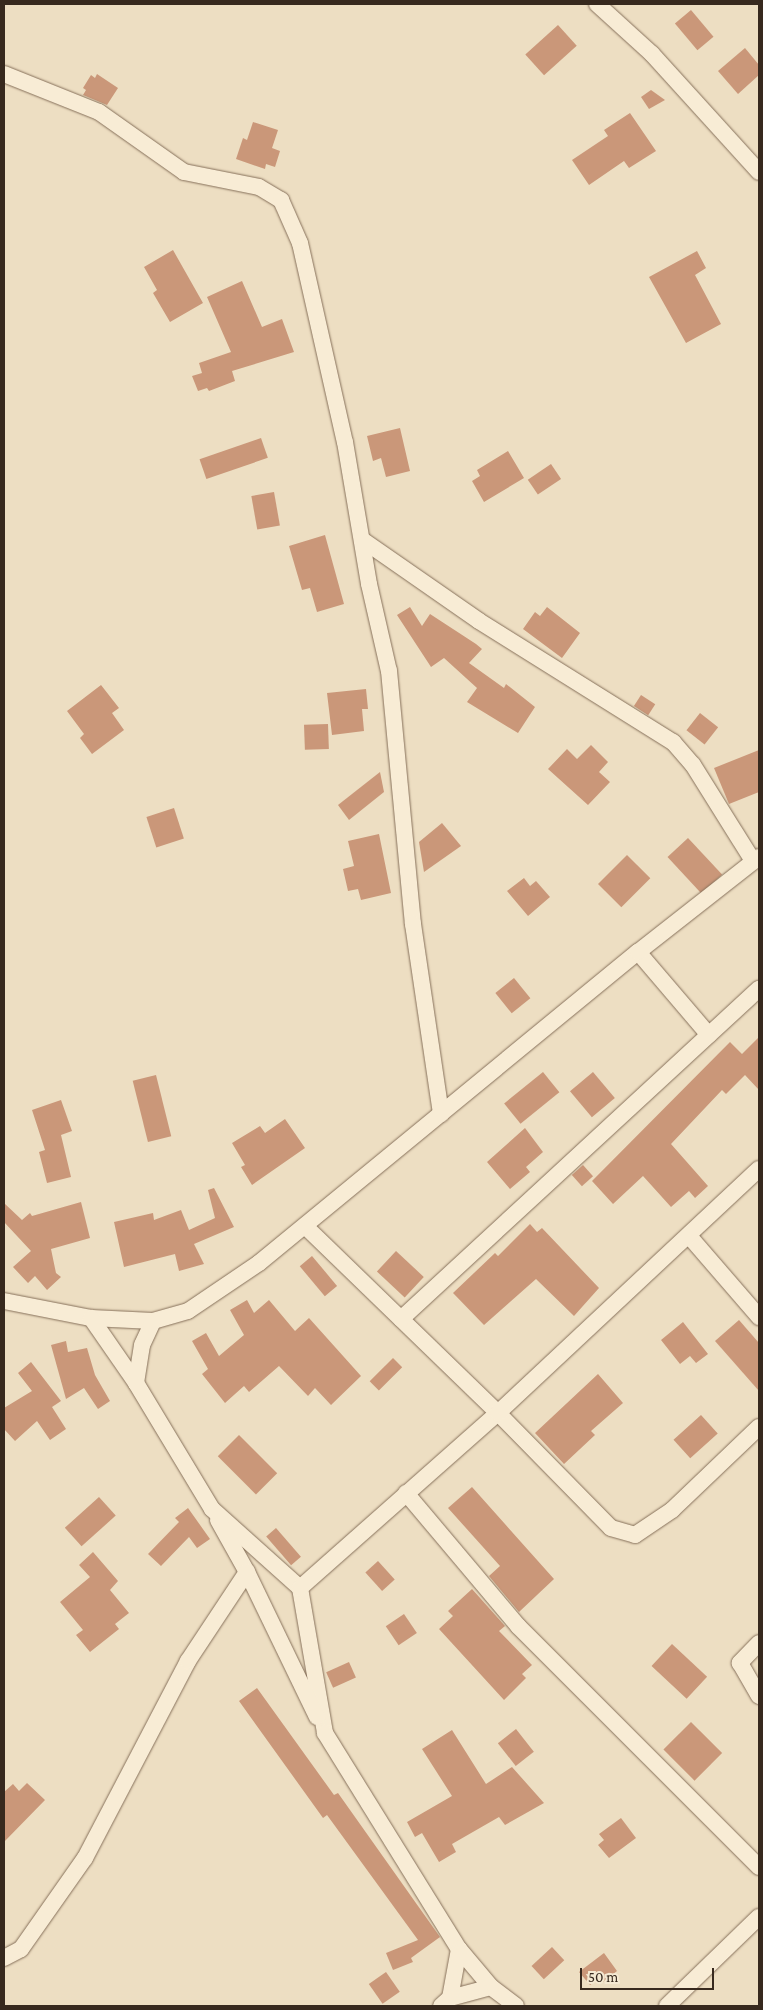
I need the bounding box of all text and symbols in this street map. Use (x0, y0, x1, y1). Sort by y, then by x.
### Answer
scale bar (583, 1958, 717, 1990)
text: 50 m (588, 1969, 618, 1985)

